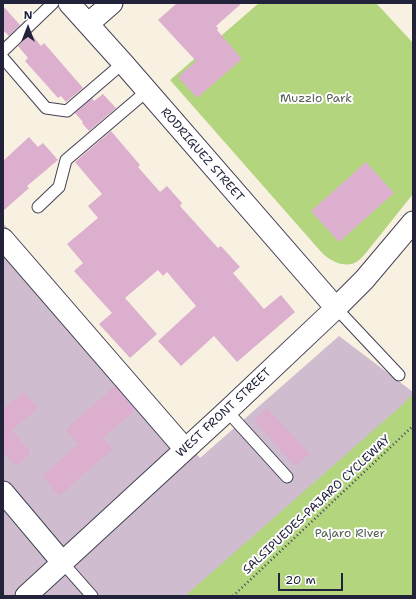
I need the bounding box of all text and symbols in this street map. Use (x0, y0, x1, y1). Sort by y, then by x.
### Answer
north arrow (8, 8, 48, 48)
text: N (24, 8, 32, 23)
park label: Muzzio Park (280, 92, 352, 106)
street label: RODRIGUEZ STREET (157, 105, 247, 205)
street label: WEST FRONT STREET (174, 365, 274, 461)
street label: SALSIPUEDES-PAJARO CYCLEWAY (240, 433, 394, 577)
park label: Pajaro River (315, 527, 385, 541)
scale bar (280, 565, 345, 591)
text: 20 m (285, 572, 316, 588)

